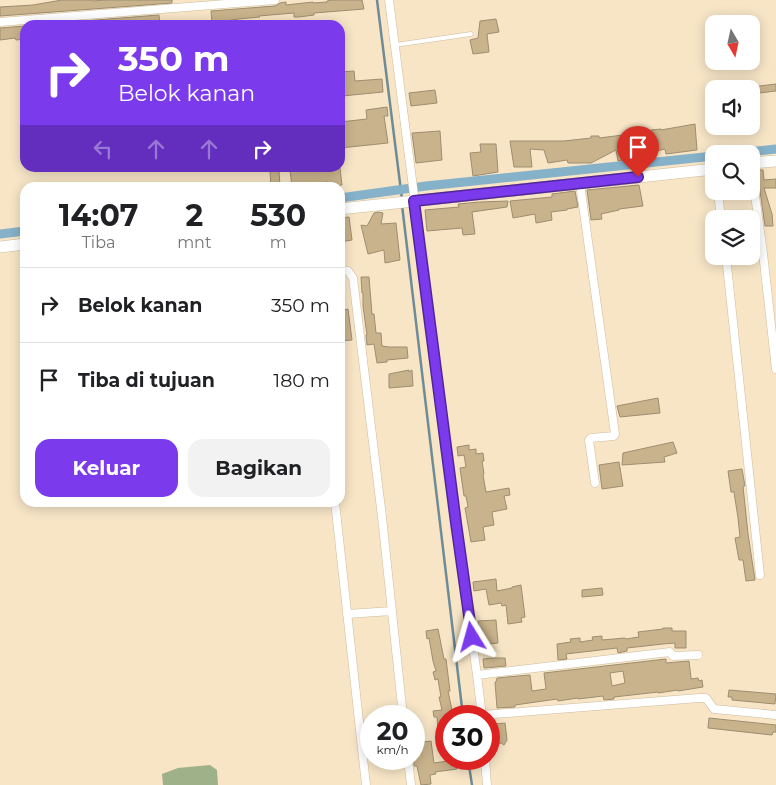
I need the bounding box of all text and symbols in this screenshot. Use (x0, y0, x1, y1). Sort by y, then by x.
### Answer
north arrow (705, 15, 760, 70)
map controls (705, 15, 760, 265)
text: 350 m (118, 37, 230, 80)
icon: right (35, 40, 100, 105)
text: Belok kanan (118, 80, 255, 107)
button: sound (705, 80, 760, 135)
pin (617, 126, 659, 177)
icon: arrive (624, 133, 652, 161)
icon: left (89, 135, 117, 163)
icon: ahead (142, 135, 170, 163)
icon: ahead (195, 135, 223, 163)
icon: right (248, 135, 276, 163)
button: search (705, 145, 760, 200)
text: 14:07 (59, 197, 138, 234)
text: 2 (185, 197, 203, 234)
text: 530 (250, 197, 306, 234)
button: layers (705, 210, 760, 265)
text: Tiba (82, 233, 115, 252)
text: mnt (177, 233, 211, 252)
text: m (270, 233, 287, 252)
icon: right (35, 291, 63, 319)
text: Belok kanan (78, 294, 202, 317)
text: 350 m (271, 294, 330, 317)
icon: arrive (35, 366, 63, 394)
text: Tiba di tujuan (78, 369, 215, 392)
text: 180 m (273, 369, 330, 392)
button: Keluar (35, 439, 178, 497)
button: Bagikan (188, 439, 330, 497)
position arrow (445, 610, 497, 662)
speed limit sign: 30 (435, 705, 500, 770)
text: 20 (377, 716, 408, 746)
text: km/h (376, 742, 409, 757)

